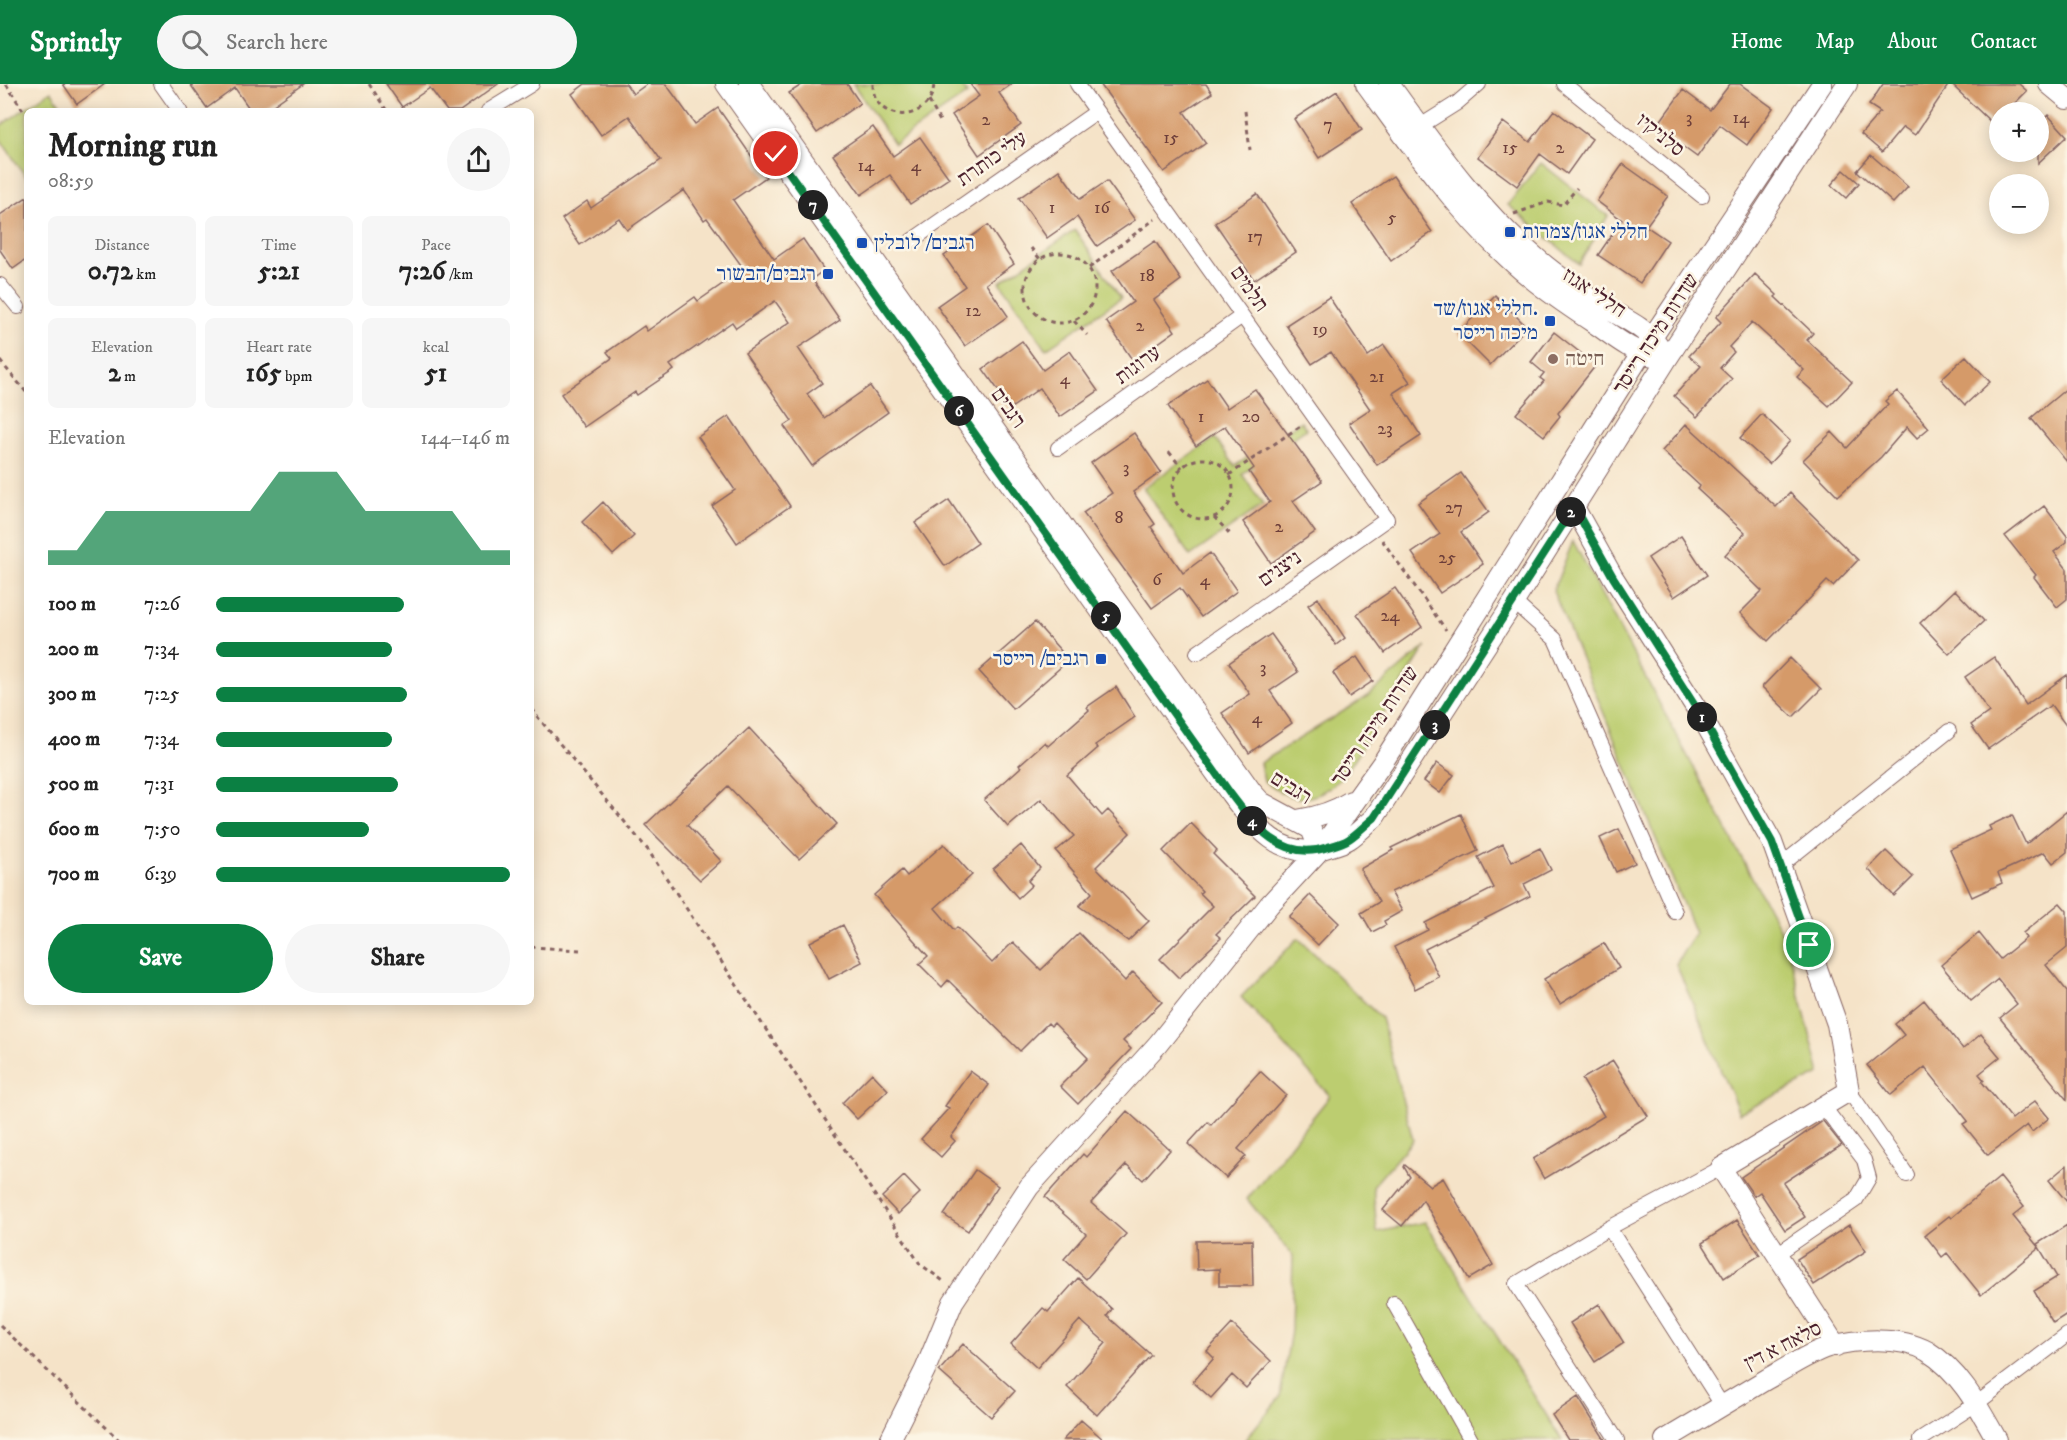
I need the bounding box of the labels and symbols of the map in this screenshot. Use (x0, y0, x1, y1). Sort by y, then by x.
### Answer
street label: סלניקיו (1630, 107, 1690, 163)
house number: 3 (1686, 107, 1692, 129)
house number: 14 (1733, 107, 1750, 129)
house number: 2 (982, 109, 991, 131)
house number: 7 (1323, 114, 1333, 136)
street label: עלי כותרת (952, 125, 1032, 193)
house number: 15 (1163, 127, 1179, 149)
pin (750, 128, 801, 179)
house number: 15 (1502, 137, 1518, 159)
house number: 2 (1556, 137, 1565, 159)
house number: 14 (858, 155, 875, 177)
house number: 4 (911, 155, 922, 177)
pin: 7 (798, 190, 828, 220)
house number: 1 (1049, 197, 1055, 219)
house number: 16 (1094, 197, 1111, 219)
house number: 5 (1388, 207, 1397, 229)
place label: חללי אגוז/צמרות (1522, 219, 1648, 245)
marker: חללי אגוז/צמרות (1503, 225, 1517, 239)
house number: 17 (1247, 226, 1263, 248)
place label: רגבים/ לובלין (874, 230, 975, 256)
marker: רגבים/ לובלין (855, 236, 869, 250)
place label: רגבים/הבשור (716, 261, 816, 287)
street label: תלמים (1224, 261, 1274, 317)
street label: חללי אגוז (1557, 262, 1631, 324)
house number: 18 (1139, 265, 1155, 287)
marker: רגבים/הבשור (821, 267, 835, 281)
street label: שדרות מיכה רייסר (1607, 269, 1705, 399)
place label: חללי אגוז/שד. מיכה רייסר (1433, 296, 1538, 346)
house number: 12 (965, 300, 981, 322)
marker: חללי אגוז/שד. מיכה רייסר (1543, 314, 1557, 328)
house number: 2 (1136, 315, 1145, 337)
house number: 19 (1312, 319, 1328, 341)
street label: ערוגות (1110, 340, 1166, 390)
place label: חיטה (1565, 346, 1604, 372)
marker: חיטה (1546, 352, 1560, 366)
house number: 21 (1369, 366, 1385, 388)
house number: 4 (1060, 368, 1071, 390)
street label: רגבים (985, 383, 1031, 433)
pin: 6 (944, 396, 974, 426)
house number: 1 (1198, 406, 1204, 428)
house number: 20 (1242, 406, 1260, 428)
house number: 23 (1377, 418, 1393, 440)
house number: 3 (1123, 457, 1129, 479)
house number: 27 (1445, 497, 1463, 519)
pin: 2 (1556, 497, 1586, 527)
house number: 8 (1114, 507, 1124, 529)
house number: 2 (1275, 516, 1284, 538)
street label: ניצנים (1253, 545, 1307, 593)
house number: 25 (1438, 547, 1456, 569)
house number: 6 (1152, 569, 1162, 591)
house number: 4 (1200, 569, 1211, 591)
pin: 5 (1091, 601, 1121, 631)
house number: 24 (1380, 605, 1400, 627)
place label: רגבים/ רייסר (993, 646, 1089, 672)
marker: רגבים/ רייסר (1094, 652, 1108, 666)
house number: 3 (1260, 657, 1266, 679)
street label: שדרות מיכה רייסר (1325, 661, 1425, 791)
pin: 1 (1687, 702, 1717, 732)
house number: 4 (1252, 707, 1263, 729)
pin: 3 (1420, 710, 1450, 740)
street label: רגבים (1266, 765, 1316, 811)
pin: 4 (1237, 806, 1267, 836)
pin (1783, 919, 1834, 970)
street label: סלאח א דין (1740, 1315, 1826, 1377)

